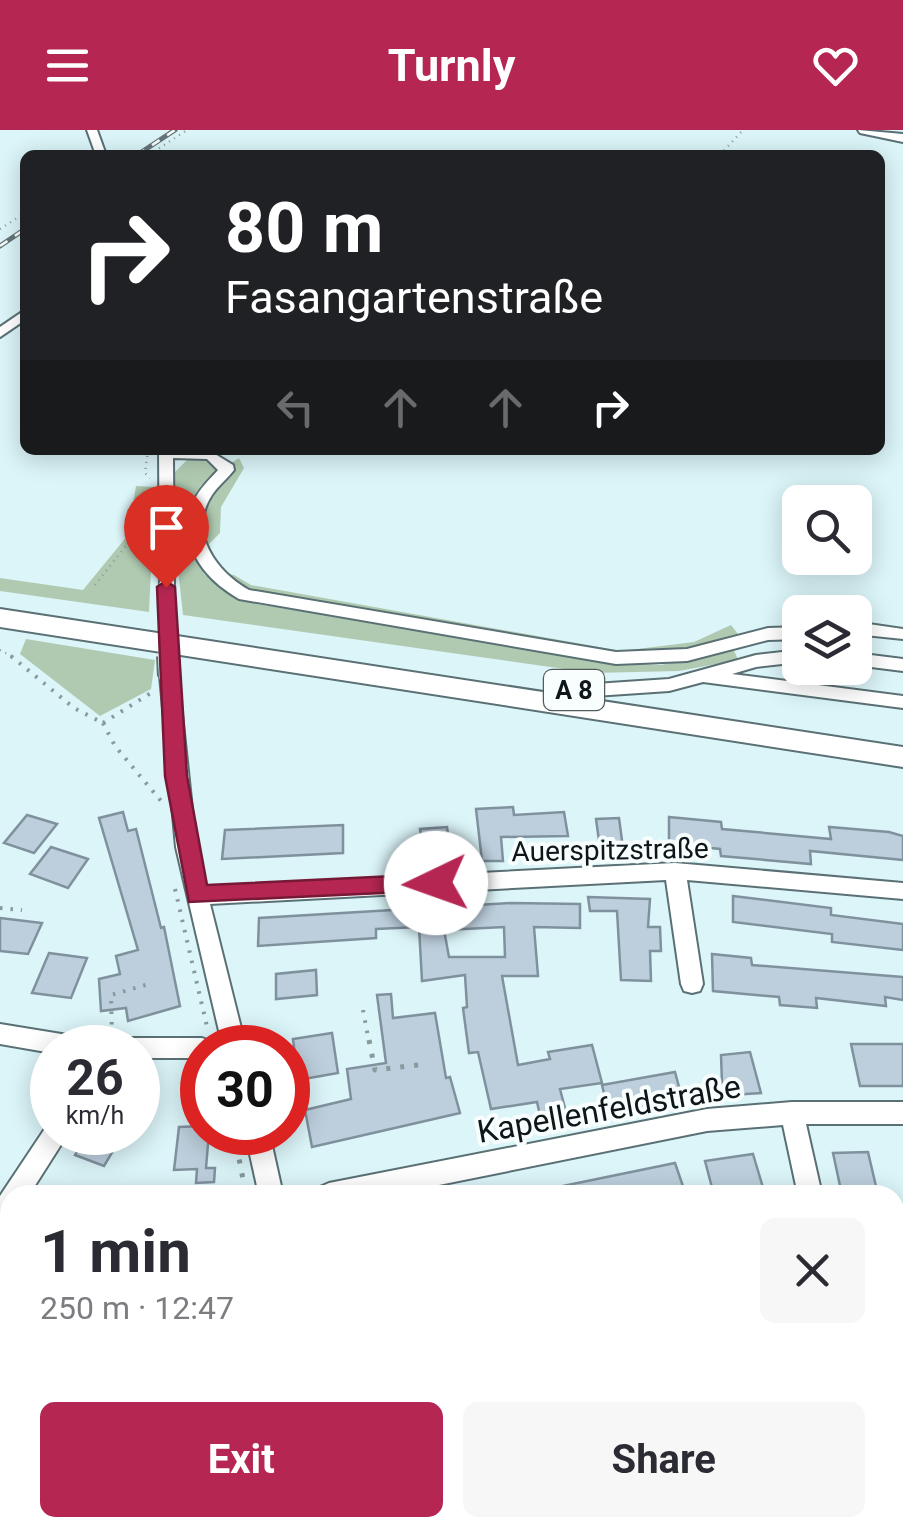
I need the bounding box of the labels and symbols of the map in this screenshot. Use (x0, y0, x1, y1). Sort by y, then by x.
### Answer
pin (124, 485, 209, 588)
road number: A 8 (544, 670, 604, 710)
position arrow (384, 831, 488, 935)
street label: Auerspitzstraße (511, 832, 709, 868)
speed limit sign: 30 (180, 1025, 310, 1155)
street label: Kapellenfeldstraße (474, 1067, 744, 1151)

